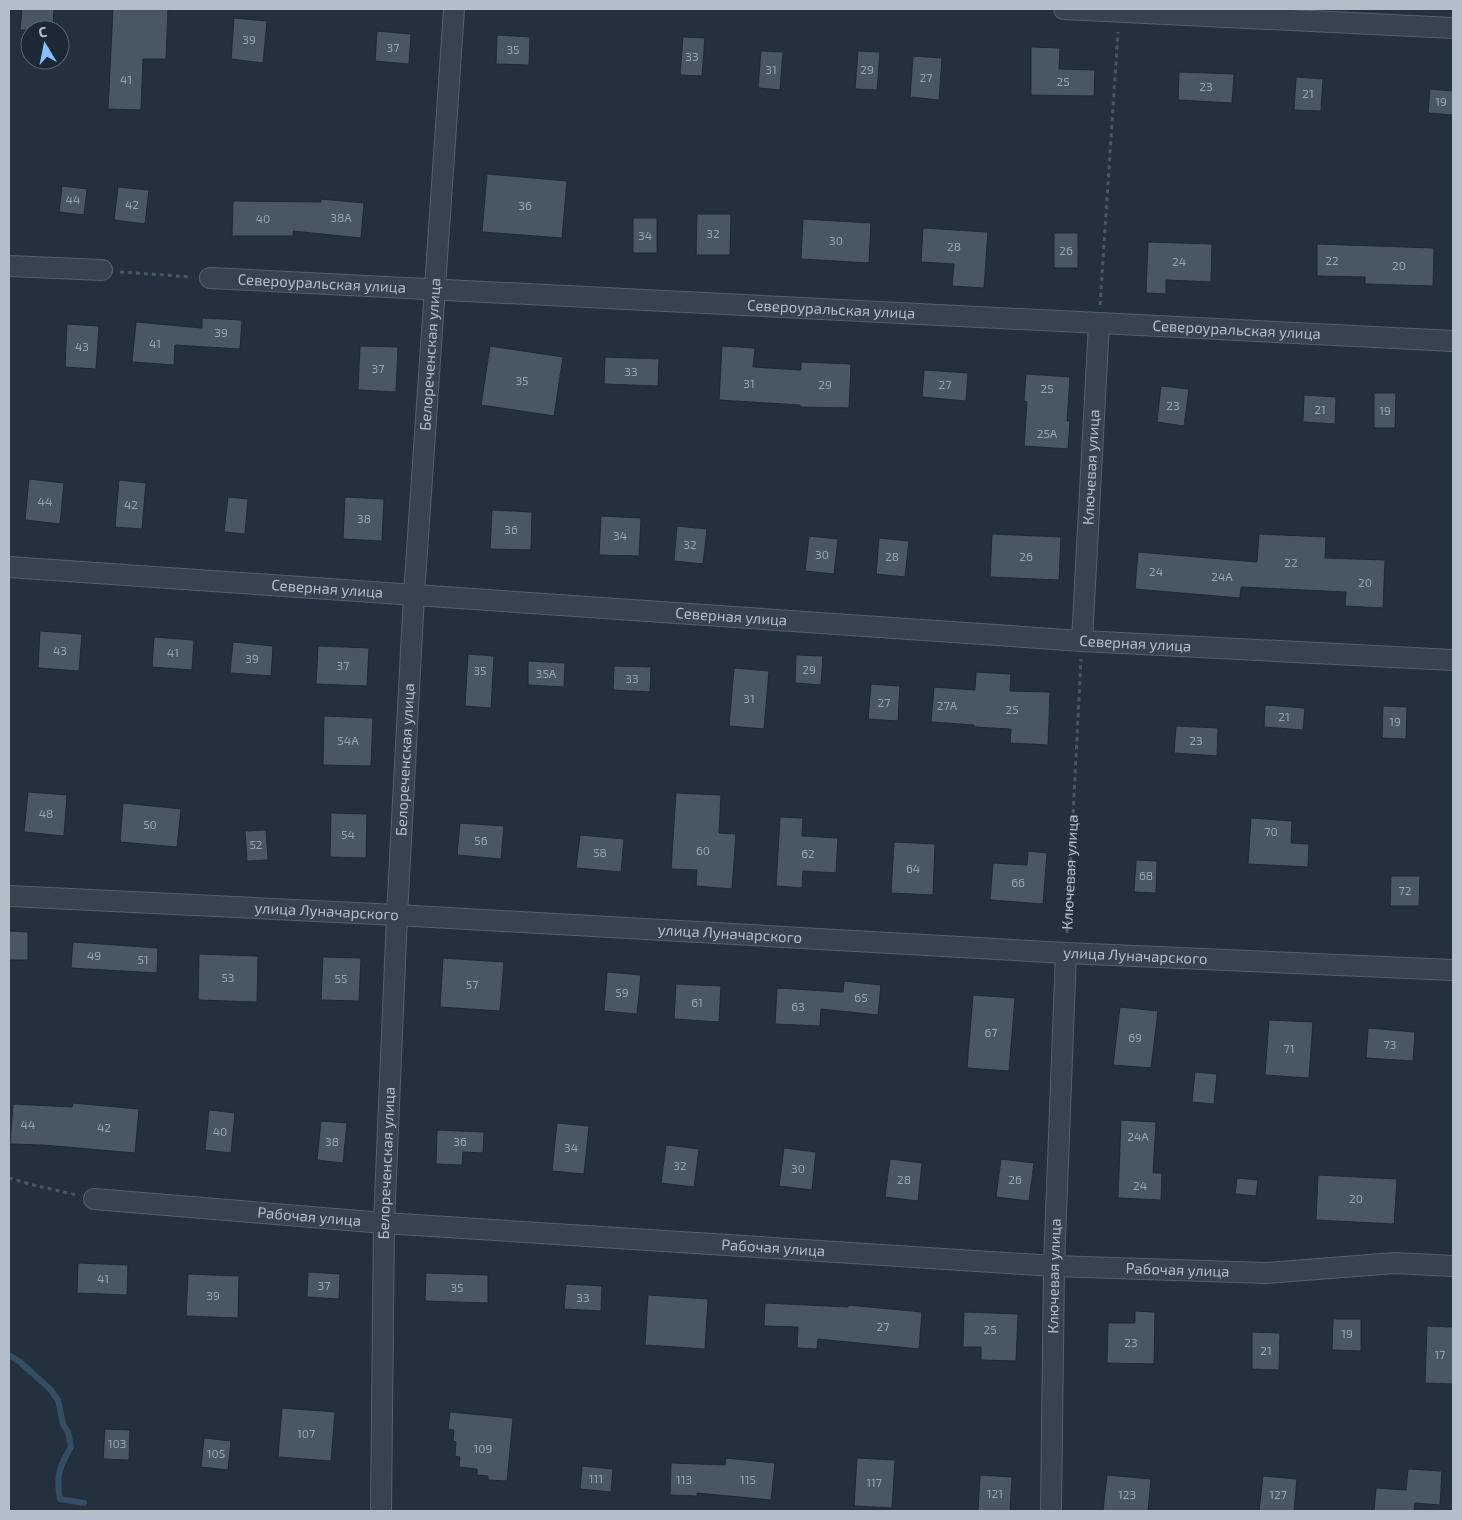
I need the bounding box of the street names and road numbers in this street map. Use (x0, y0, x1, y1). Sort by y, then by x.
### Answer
street label: Североуральская улица (237, 269, 407, 296)
street label: Белореченская улица (415, 277, 444, 431)
street label: Североуральская улица (747, 295, 916, 322)
street label: Североуральская улица (1152, 316, 1321, 342)
street label: Ключевая улица (1078, 409, 1102, 525)
street label: Северная улица (271, 575, 384, 601)
street label: Северная улица (675, 603, 788, 629)
street label: Северная улица (1079, 631, 1192, 655)
street label: Белореченская улица (391, 683, 417, 836)
street label: Ключевая улица (1057, 814, 1081, 930)
street label: улица Луначарского (254, 898, 399, 923)
street label: улица Луначарского (657, 920, 803, 946)
street label: улица Луначарского (1063, 943, 1208, 967)
street label: Белореченская улица (374, 1086, 398, 1240)
street label: Рабочая улица (257, 1203, 362, 1229)
street label: Ключевая улица (1043, 1218, 1064, 1334)
street label: Рабочая улица (721, 1235, 826, 1259)
street label: Рабочая улица (1125, 1258, 1230, 1280)

